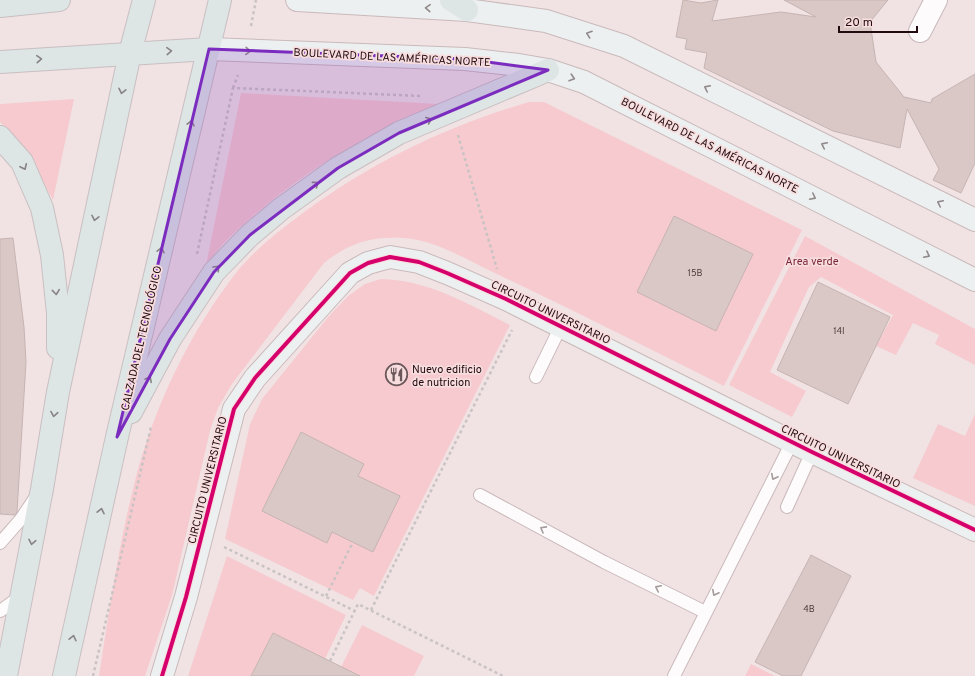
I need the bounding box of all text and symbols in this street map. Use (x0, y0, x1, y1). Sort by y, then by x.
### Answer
one-way arrow (425, 3, 431, 12)
scale bar (839, 8, 917, 34)
text: 20 m (845, 15, 873, 31)
one-way arrow (585, 30, 592, 39)
street label: BOULEVARD DE LAS AMÉRICAS NORTE (293, 45, 491, 70)
one-way arrow (245, 46, 251, 55)
one-way arrow (166, 47, 172, 56)
one-way arrow (36, 55, 42, 64)
one-way arrow (568, 73, 575, 82)
one-way arrow (704, 85, 711, 92)
one-way arrow (119, 88, 127, 94)
street label: BOULEVARD DE LAS AMÉRICAS NORTE (618, 94, 801, 197)
one-way arrow (425, 117, 432, 125)
one-way arrow (187, 120, 195, 126)
one-way arrow (820, 142, 828, 150)
one-way arrow (19, 163, 27, 171)
one-way arrow (311, 182, 318, 189)
one-way arrow (809, 193, 817, 200)
one-way arrow (937, 200, 944, 208)
one-way arrow (91, 215, 99, 221)
one-way arrow (157, 246, 165, 253)
one-way arrow (923, 250, 930, 258)
park label: Area verde (785, 255, 839, 269)
street label: CALZADA DEL TECNOLÓGICO (117, 264, 165, 412)
one-way arrow (213, 265, 220, 273)
house number: 15B (688, 268, 703, 279)
street label: CIRCUITO UNIVERSITARIO (489, 278, 613, 348)
one-way arrow (51, 289, 60, 296)
house number: 14I (833, 326, 845, 337)
restaurant icon: Nuevo edificio de nutricion (384, 362, 410, 388)
place label: Nuevo edificio de nutricion (412, 363, 482, 390)
one-way arrow (144, 375, 152, 383)
one-way arrow (51, 411, 59, 417)
street label: CIRCUITO UNIVERSITARIO (185, 415, 231, 546)
street label: CIRCUITO UNIVERSITARIO (779, 422, 903, 492)
one-way arrow (771, 472, 779, 480)
one-way arrow (97, 508, 105, 514)
one-way arrow (540, 526, 547, 533)
one-way arrow (29, 539, 37, 545)
one-way arrow (655, 585, 662, 593)
one-way arrow (712, 588, 720, 596)
house number: 4B (803, 604, 815, 615)
one-way arrow (69, 635, 77, 641)

